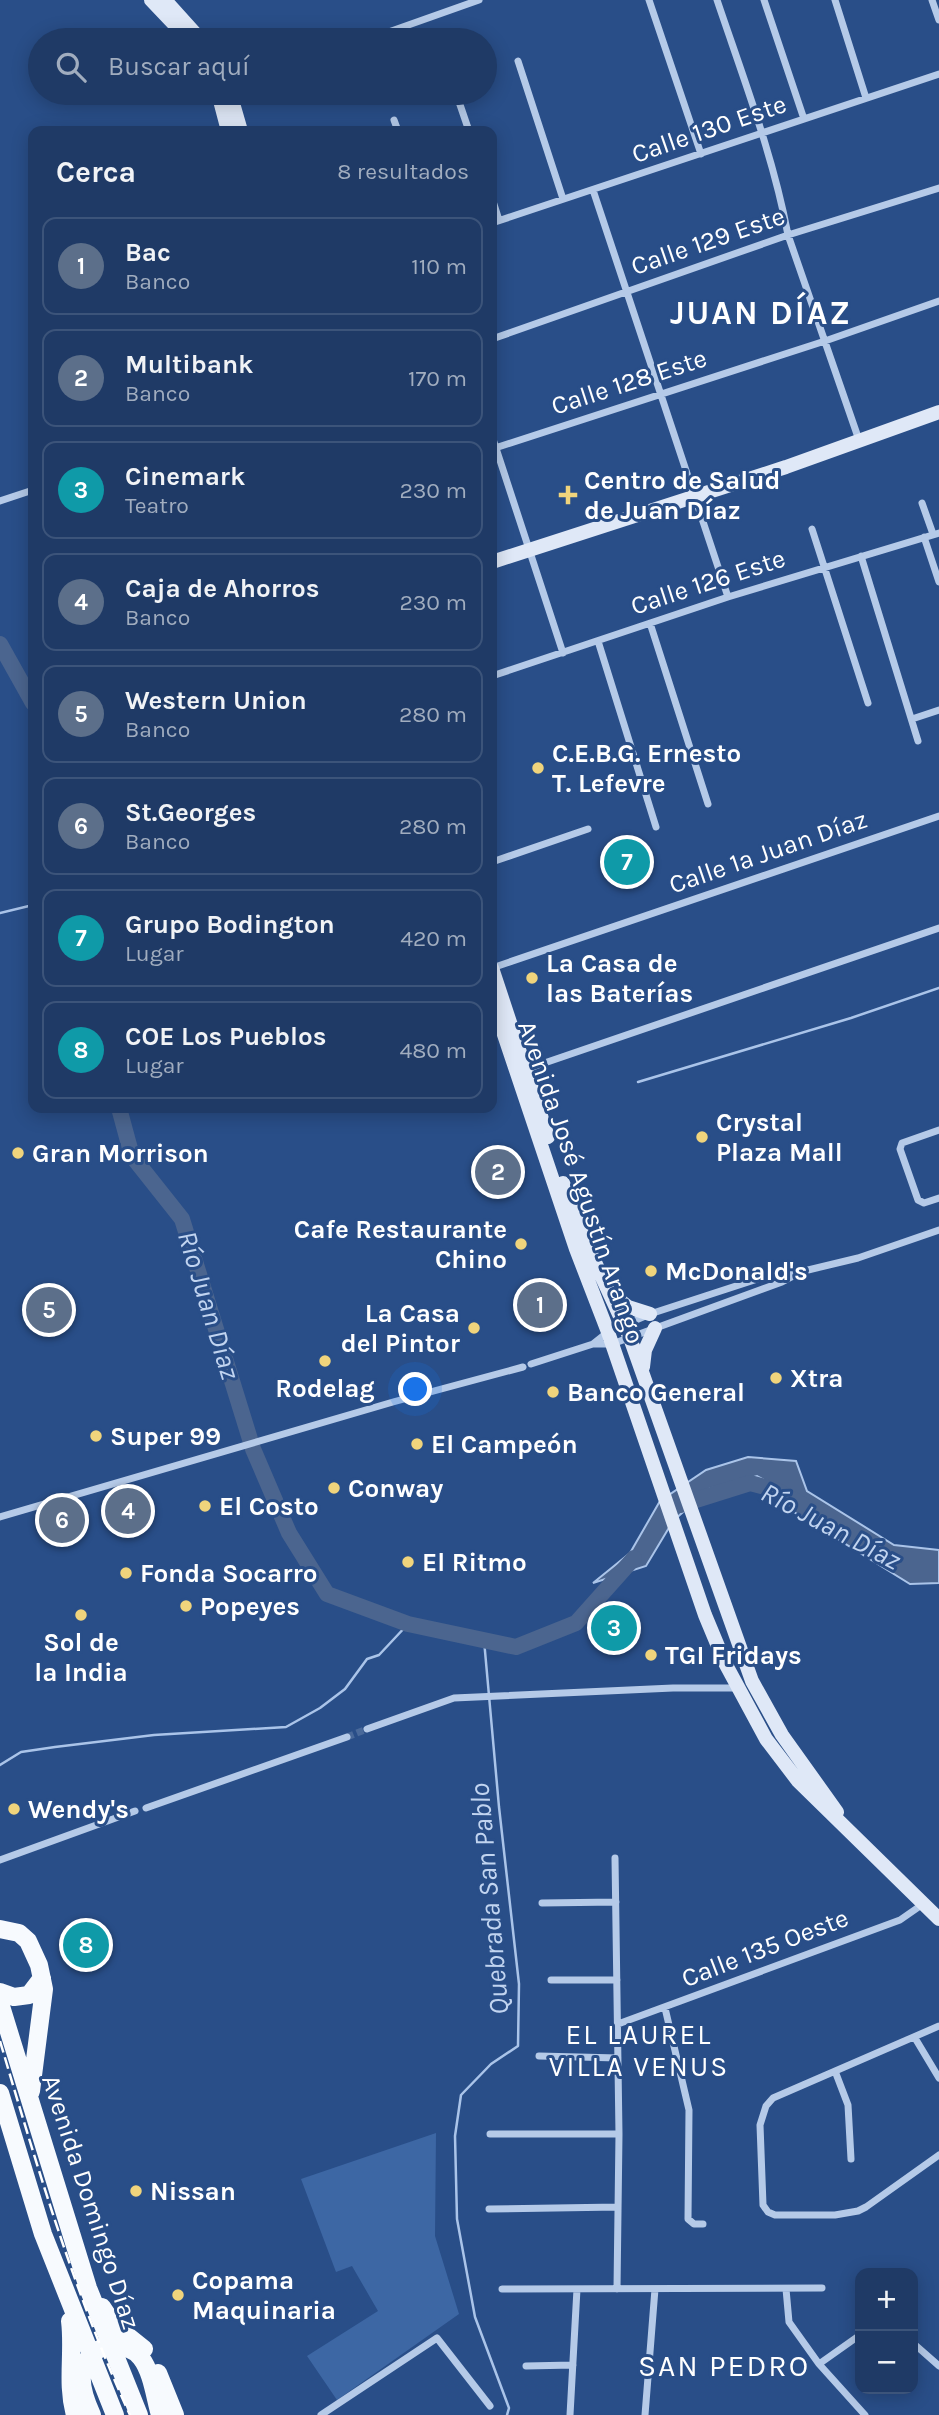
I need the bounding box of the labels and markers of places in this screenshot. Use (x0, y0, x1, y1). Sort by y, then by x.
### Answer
place label: Centro de Salud de Juan Díaz (584, 465, 781, 526)
marker: Centro de Salud de Juan Díaz (558, 485, 578, 505)
place label: C.E.B.G. Ernesto T. Lefevre (552, 738, 741, 799)
marker: C.E.B.G. Ernesto T. Lefevre (530, 760, 546, 776)
pin: 7 (604, 836, 650, 888)
place label: La Casa de las Baterías (546, 948, 693, 1009)
marker: La Casa de las Baterías (524, 970, 540, 986)
place label: Crystal Plaza Mall (716, 1107, 843, 1168)
marker: Crystal Plaza Mall (694, 1129, 710, 1145)
place label: Gran Morrison (32, 1138, 209, 1169)
marker: Gran Morrison (10, 1145, 26, 1161)
pin: 2 (475, 1146, 521, 1198)
place label: Cafe Restaurante Chino (294, 1214, 507, 1275)
marker: Cafe Restaurante Chino (513, 1236, 529, 1252)
place label: McDonald's (665, 1256, 808, 1287)
marker: McDonald's (643, 1263, 659, 1279)
pin: 1 (517, 1279, 563, 1331)
pin: 5 (26, 1284, 72, 1336)
place label: La Casa del Pintor (341, 1298, 461, 1359)
marker: La Casa del Pintor (466, 1320, 482, 1336)
marker: Rodelag (317, 1353, 333, 1369)
place label: Xtra (790, 1363, 843, 1394)
marker: Xtra (768, 1370, 784, 1386)
place label: Rodelag (275, 1373, 375, 1404)
place label: Banco General (567, 1377, 745, 1408)
marker: Banco General (545, 1384, 561, 1400)
place label: Super 99 (110, 1421, 221, 1452)
marker: Super 99 (88, 1428, 104, 1444)
place label: El Campeón (431, 1429, 578, 1460)
marker: El Campeón (409, 1436, 425, 1452)
place label: Conway (348, 1473, 443, 1504)
marker: Conway (326, 1480, 342, 1496)
pin: 4 (105, 1485, 151, 1537)
place label: El Costo (219, 1491, 319, 1522)
pin: 6 (39, 1494, 85, 1546)
marker: El Costo (197, 1498, 213, 1514)
place label: El Ritmo (422, 1547, 527, 1578)
marker: El Ritmo (400, 1554, 416, 1570)
place label: Fonda Socarro (140, 1558, 317, 1589)
marker: Fonda Socarro (118, 1565, 134, 1581)
place label: Popeyes (200, 1591, 300, 1622)
marker: Popeyes (178, 1598, 194, 1614)
pin: 3 (591, 1602, 637, 1654)
marker: Sol de la India (73, 1607, 89, 1623)
place label: Sol de la India (34, 1627, 128, 1688)
place label: TGI Fridays (665, 1640, 802, 1671)
marker: TGI Fridays (643, 1647, 659, 1663)
place label: Wendy's (28, 1794, 129, 1825)
marker: Wendy's (6, 1801, 22, 1817)
pin: 8 (63, 1919, 109, 1971)
place label: Nissan (150, 2176, 236, 2207)
marker: Nissan (128, 2183, 144, 2199)
place label: Copama Maquinaria (192, 2265, 336, 2326)
marker: Copama Maquinaria (170, 2287, 186, 2303)

